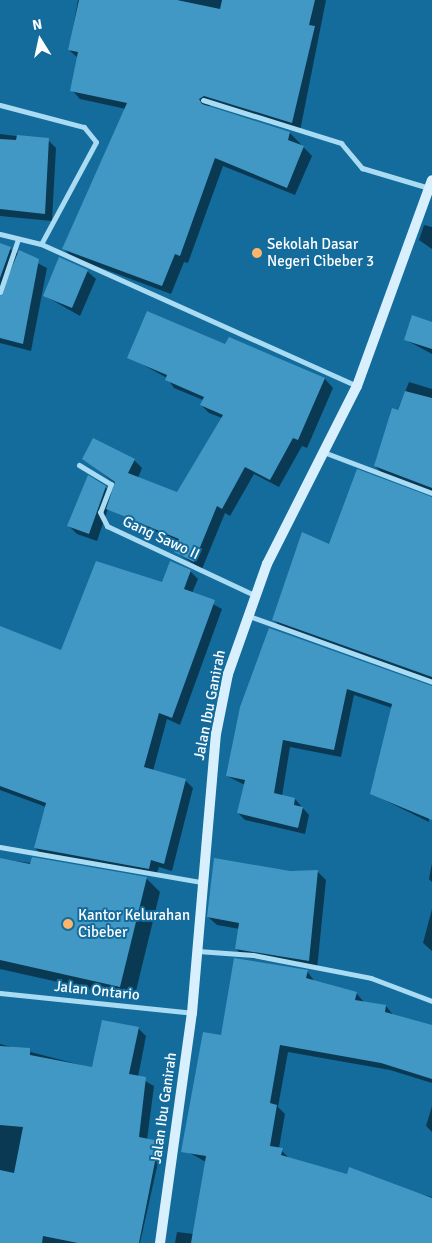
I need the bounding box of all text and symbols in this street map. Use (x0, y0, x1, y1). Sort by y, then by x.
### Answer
north arrow (15, 15, 65, 65)
text: N (31, 16, 44, 34)
place label: Sekolah Dasar Negeri Cibeber 3 (267, 235, 374, 270)
marker: Sekolah Dasar Negeri Cibeber 3 (251, 247, 263, 259)
street label: Gang Sawo II (120, 512, 202, 564)
street label: Jalan Ibu Ganirah (190, 648, 230, 762)
place label: Kantor Kelurahan Cibeber (78, 906, 190, 941)
marker: Kantor Kelurahan Cibeber (62, 918, 74, 930)
street label: Jalan Ontario (53, 978, 141, 1004)
street label: Jalan Ibu Ganirah (147, 1051, 181, 1165)

